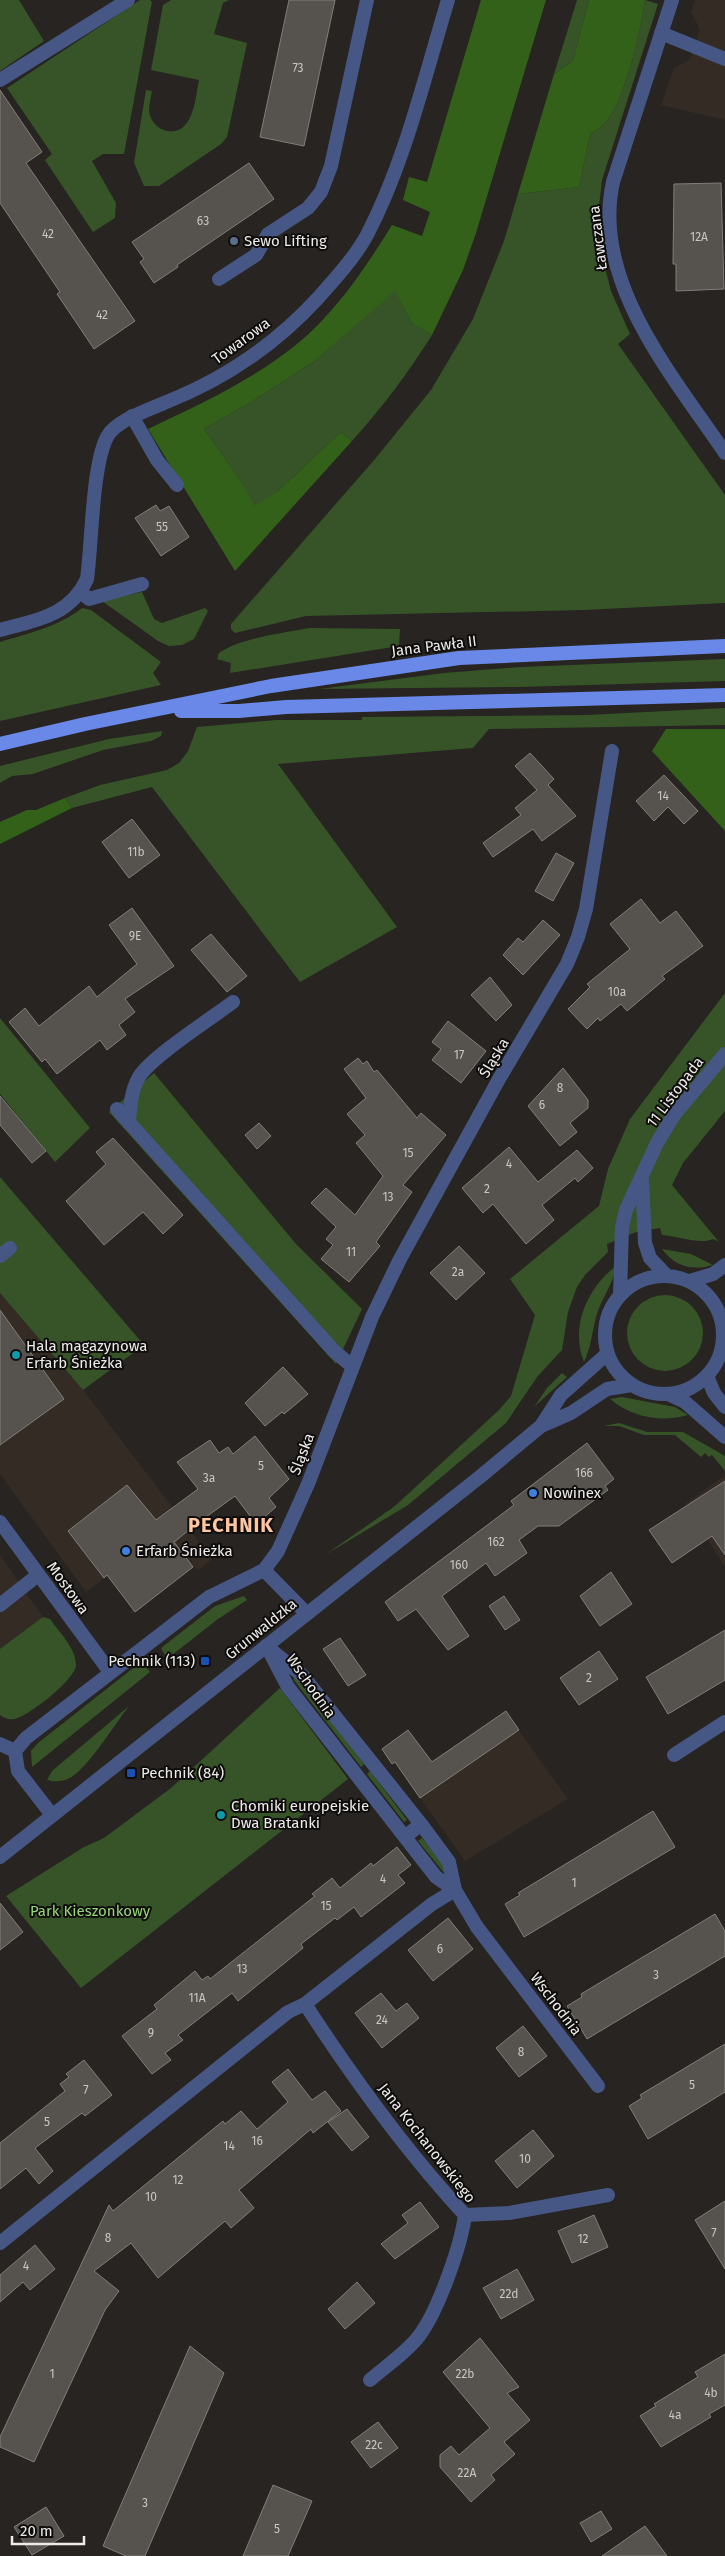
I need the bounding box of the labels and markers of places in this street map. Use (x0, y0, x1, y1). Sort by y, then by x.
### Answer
place label: Sewo Lifting (244, 232, 327, 250)
marker: Sewo Lifting (228, 235, 240, 247)
place label: Hala magazynowa Erfarb Śnieżka (26, 1337, 147, 1372)
marker: Hala magazynowa Erfarb Śnieżka (10, 1349, 22, 1361)
place label: Nowinex (543, 1484, 602, 1502)
marker: Nowinex (527, 1487, 539, 1499)
place label: Erfarb Śnieżka (136, 1542, 233, 1560)
marker: Erfarb Śnieżka (120, 1545, 132, 1557)
place label: Pechnik (113) (108, 1652, 195, 1670)
marker: Pechnik (113) (199, 1655, 211, 1667)
place label: Pechnik (84) (141, 1764, 224, 1782)
marker: Pechnik (84) (125, 1767, 137, 1779)
place label: Chomiki europejskie Dwa Bratanki (231, 1797, 369, 1832)
marker: Chomiki europejskie Dwa Bratanki (215, 1809, 227, 1821)

